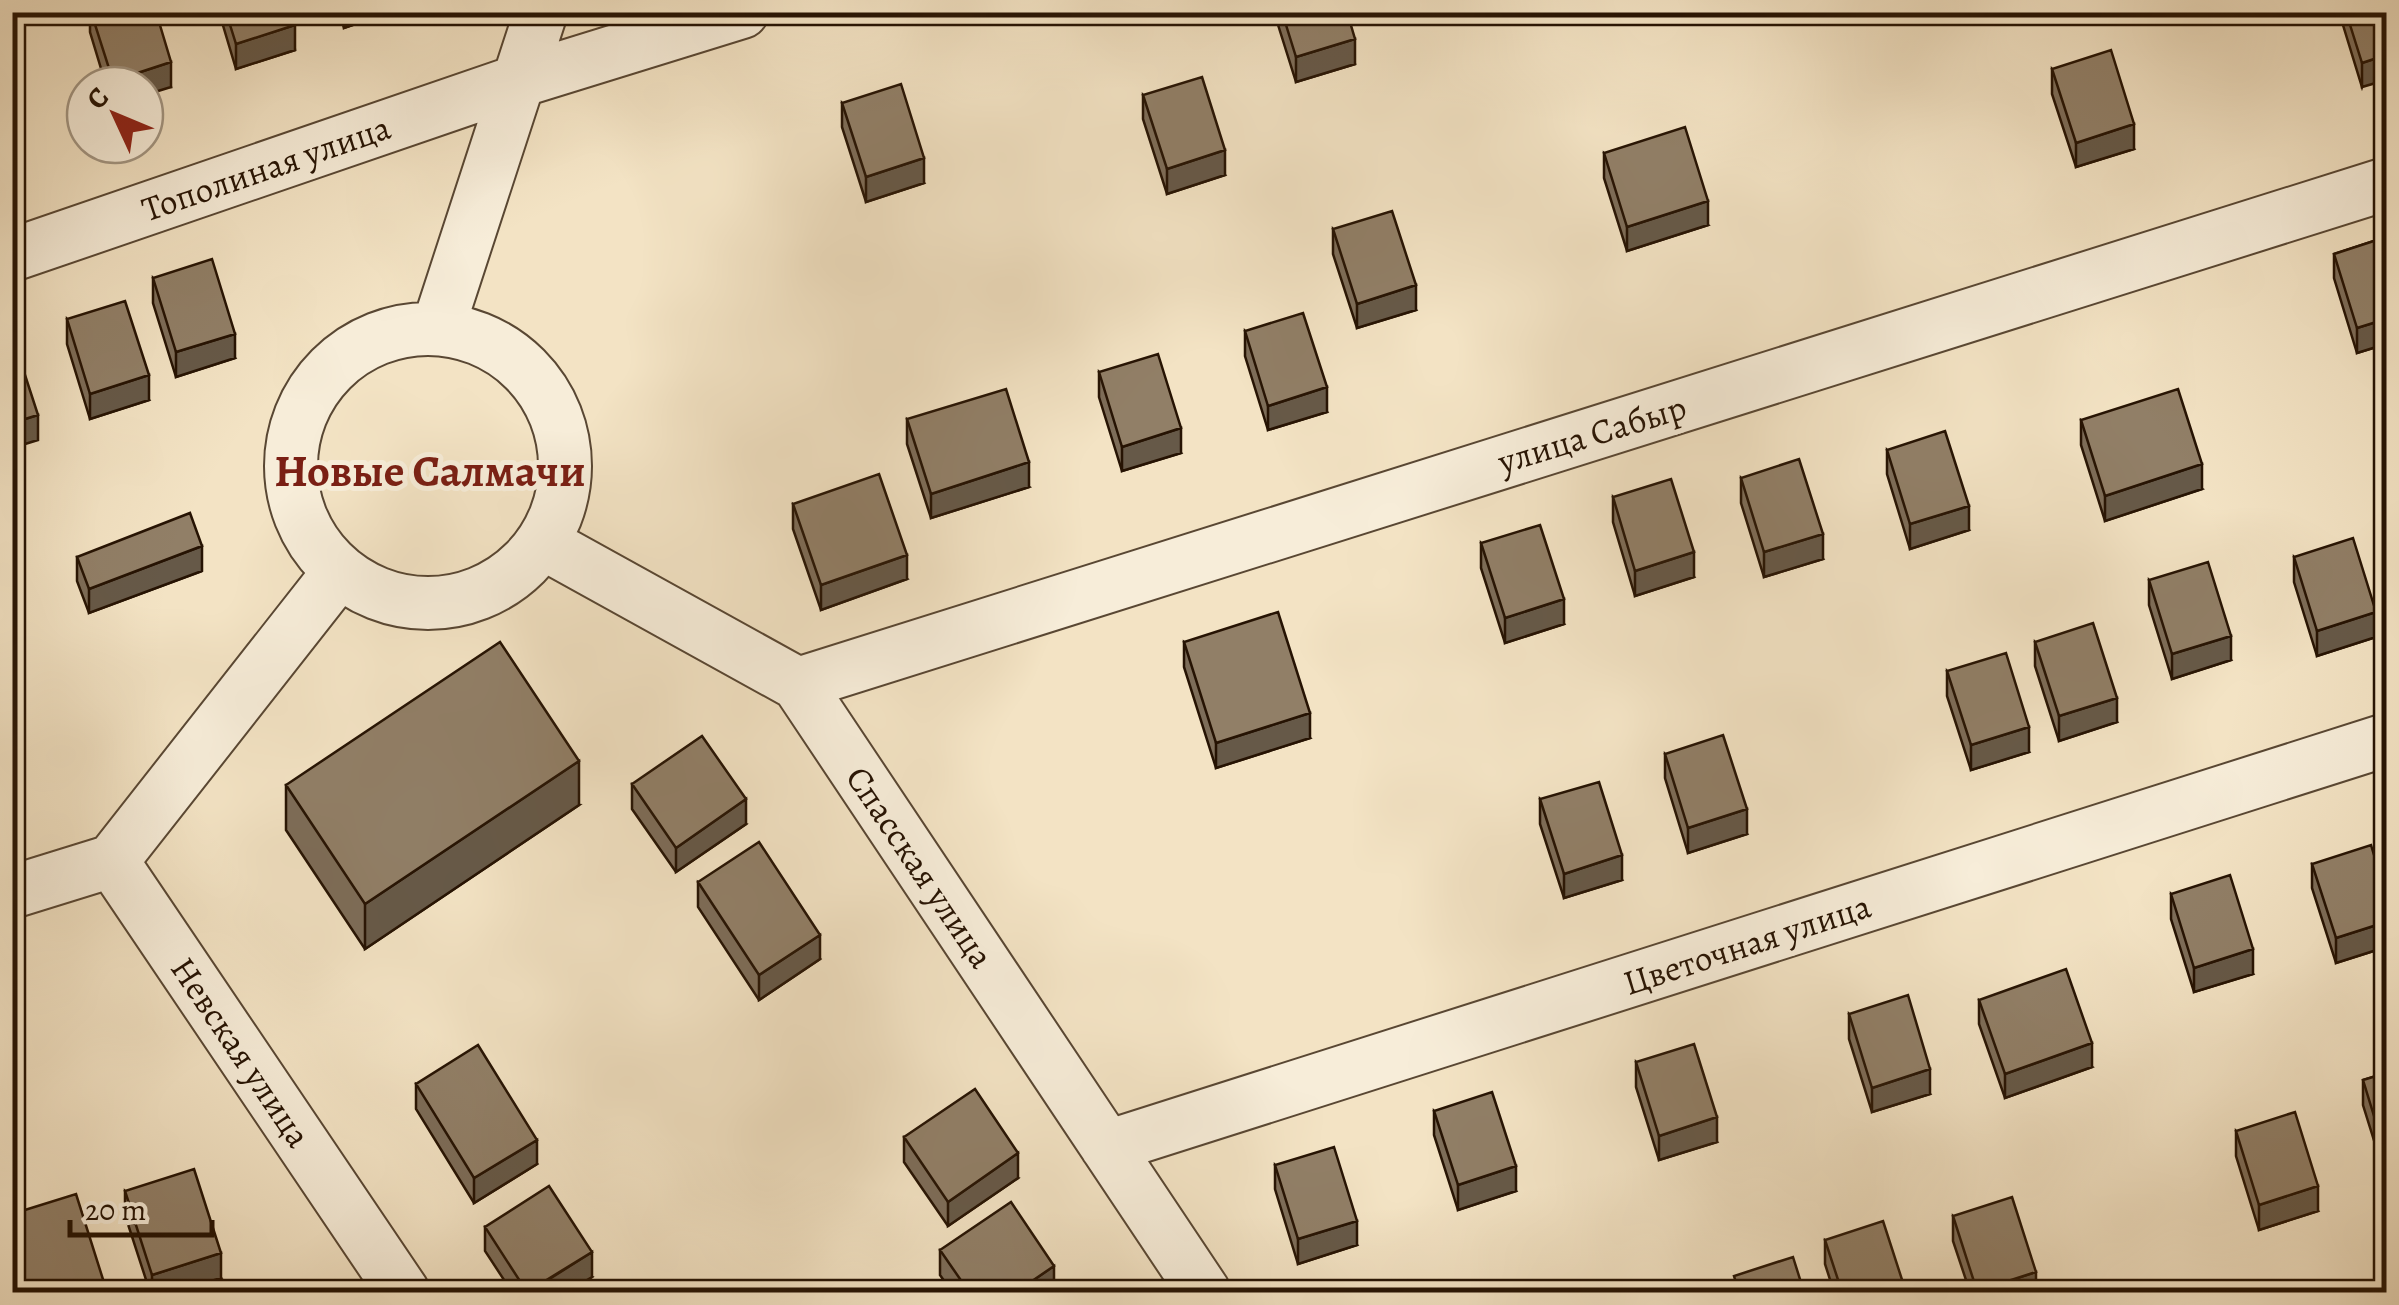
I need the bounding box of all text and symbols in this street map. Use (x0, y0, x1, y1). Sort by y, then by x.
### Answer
north arrow (65, 65, 165, 165)
text: С (78, 79, 117, 118)
street label: Тополиная улица (135, 103, 397, 233)
street label: улица Сабыр (1491, 383, 1692, 486)
district label: Новые Салмачи (274, 440, 586, 502)
street label: Спасская улица (835, 757, 1005, 977)
street label: Цветочная улица (1617, 881, 1877, 1007)
street label: Невская улица (160, 947, 322, 1157)
scale bar (70, 1175, 212, 1237)
text: 20 m (85, 1190, 146, 1230)

